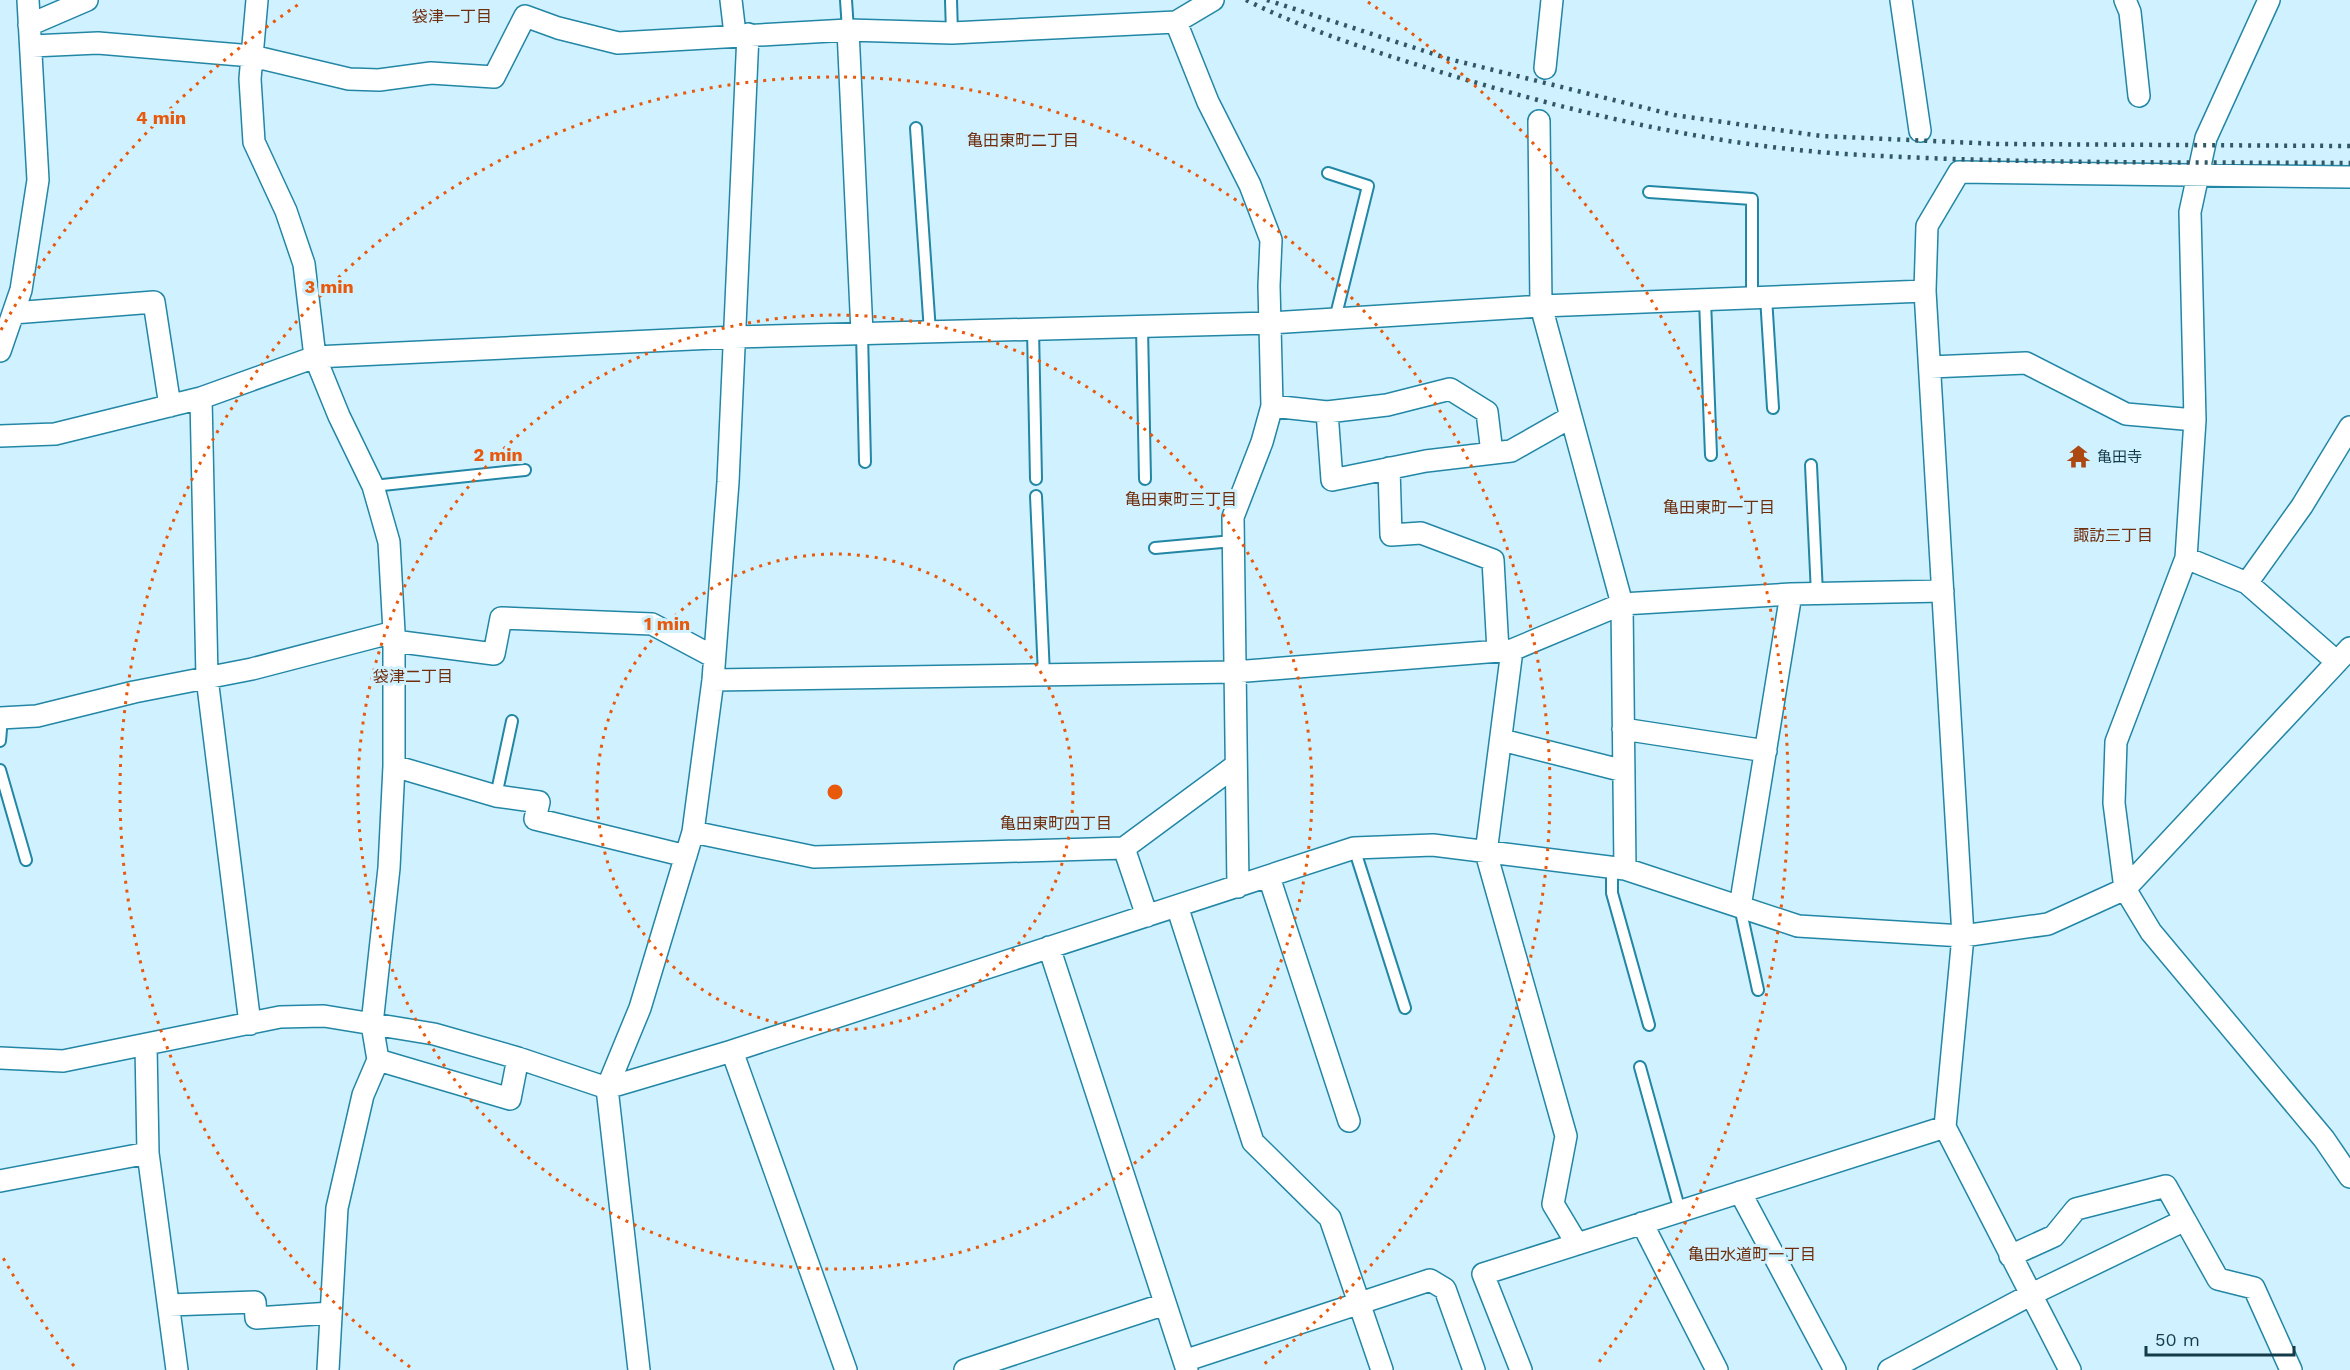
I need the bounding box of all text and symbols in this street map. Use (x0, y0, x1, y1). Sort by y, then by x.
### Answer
district label: 袋津一丁目 (412, 7, 492, 26)
text: 4 min (136, 107, 186, 128)
district label: 亀田東町二丁目 (967, 131, 1079, 150)
text: 3 min (304, 276, 354, 297)
text: 2 min (473, 444, 523, 465)
temple icon: 亀田寺 (2066, 444, 2092, 470)
place label: 亀田寺 (2097, 448, 2142, 466)
district label: 亀田東町三丁目 (1125, 490, 1237, 509)
district label: 亀田東町一丁目 (1663, 498, 1775, 517)
district label: 諏訪三丁目 (2073, 526, 2153, 545)
text: 1 min (644, 613, 690, 634)
district label: 袋津二丁目 (373, 667, 453, 686)
centre of rings (825, 782, 845, 802)
district label: 亀田東町四丁目 (1000, 814, 1112, 833)
district label: 亀田水道町一丁目 (1688, 1245, 1816, 1264)
scale bar (2146, 1319, 2294, 1357)
text: 50 m (2155, 1329, 2200, 1350)

